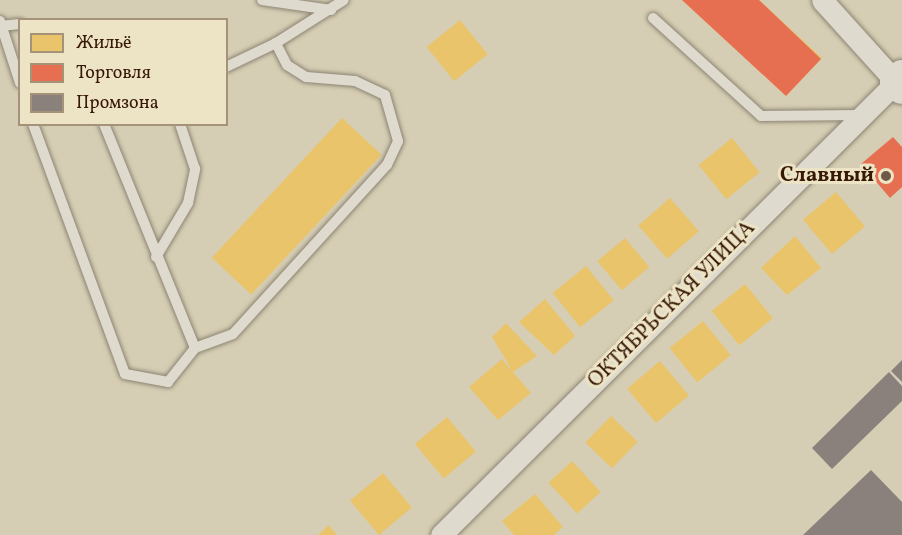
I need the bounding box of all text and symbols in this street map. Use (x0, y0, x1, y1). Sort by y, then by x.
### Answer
legend (18, 18, 228, 126)
text: Жильё (76, 31, 132, 56)
text: Торговля (76, 61, 151, 86)
text: Промзона (76, 91, 159, 116)
place label: Славный (780, 163, 874, 189)
marker: Славный (879, 169, 893, 183)
street label: ОКТЯБРЬСКАЯ УЛИЦА (583, 216, 761, 394)

